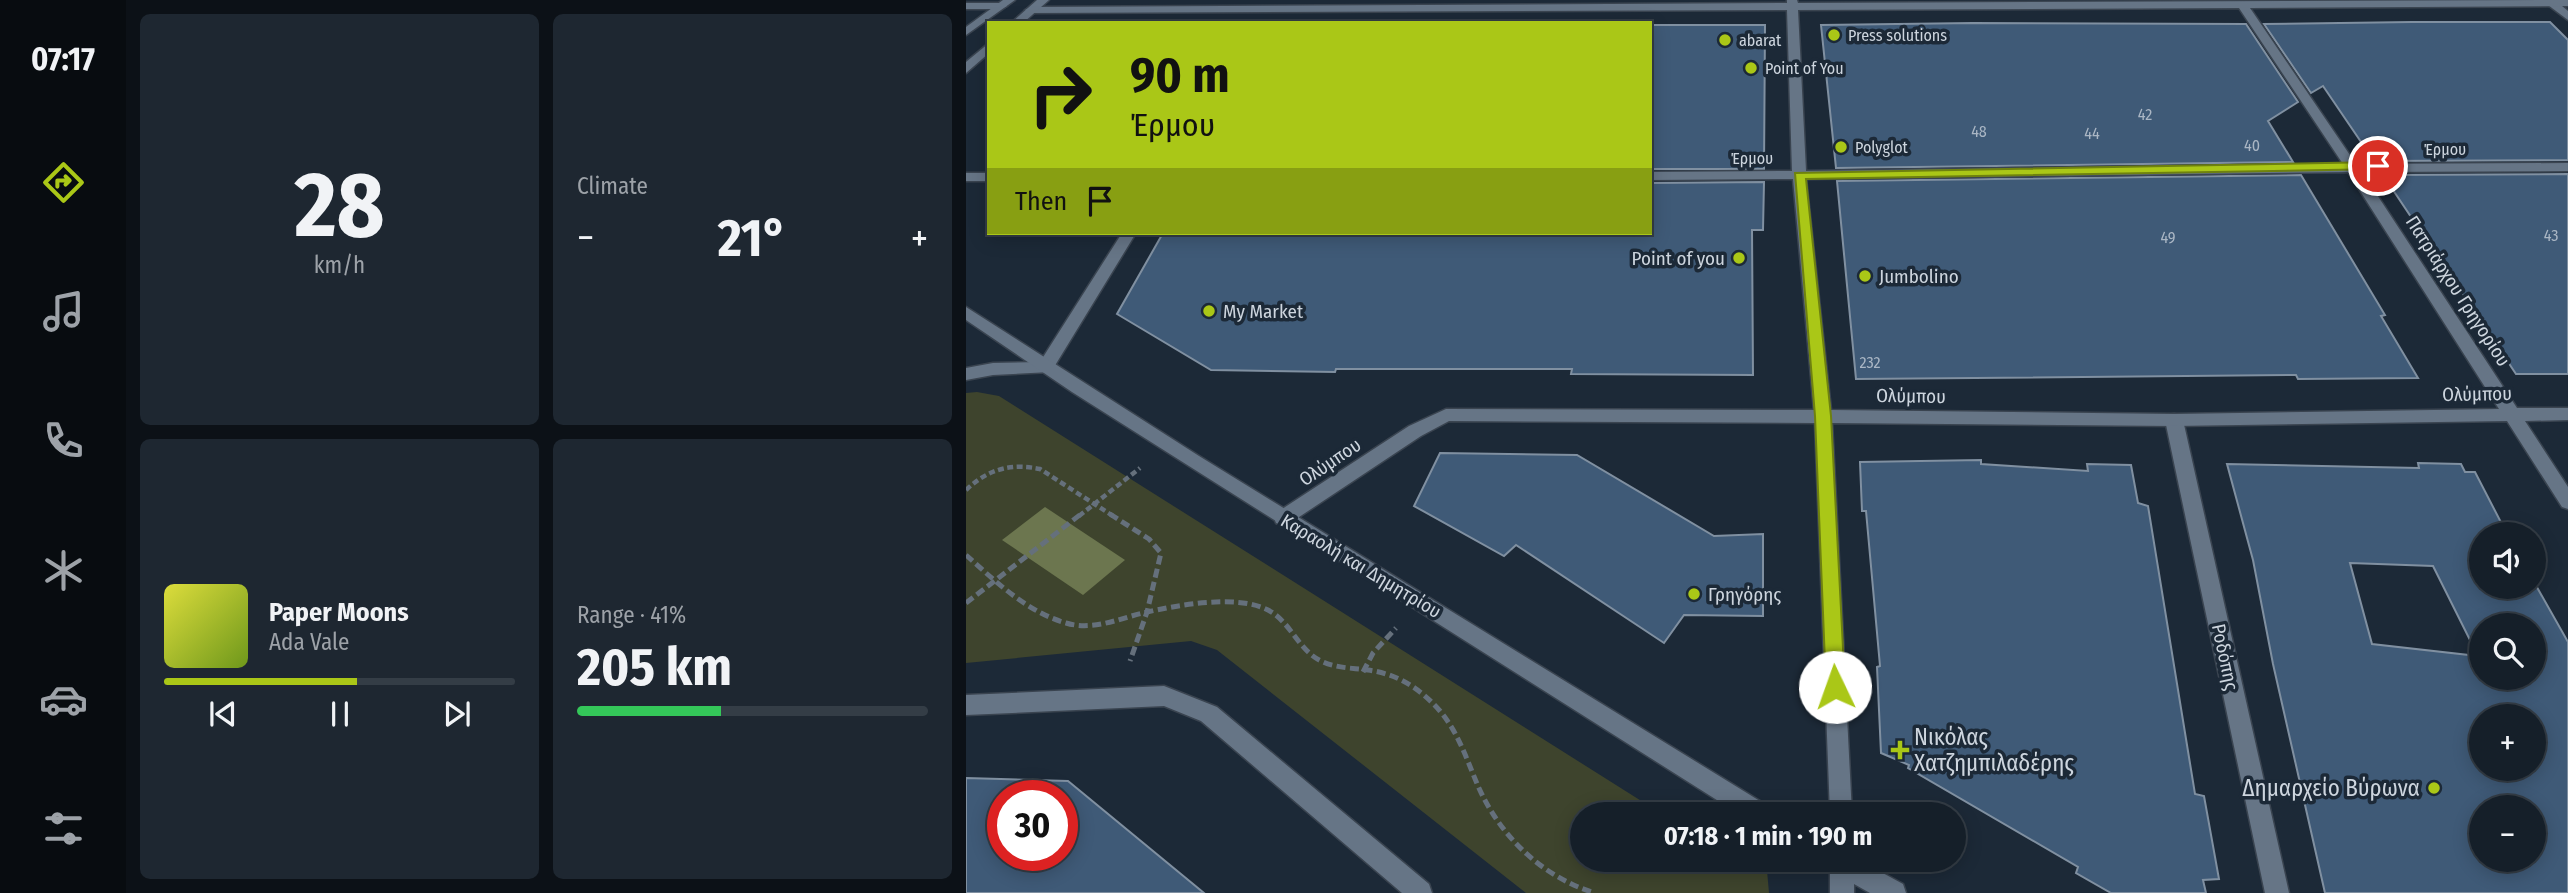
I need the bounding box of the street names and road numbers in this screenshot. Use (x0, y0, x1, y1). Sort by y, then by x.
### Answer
street label: Έρμου (2424, 140, 2466, 159)
street label: Έρμου (1731, 149, 1773, 168)
street label: Πατριάρχου Γρηγορίου (2401, 211, 2515, 371)
street label: Ολύμπου (2442, 382, 2512, 406)
street label: Ολύμπου (1876, 384, 1946, 408)
street label: Ολύμπου (1295, 433, 1365, 491)
street label: Καραολή και Δημητρίου (1277, 509, 1445, 623)
street label: Ροδόπης (2207, 622, 2243, 692)

